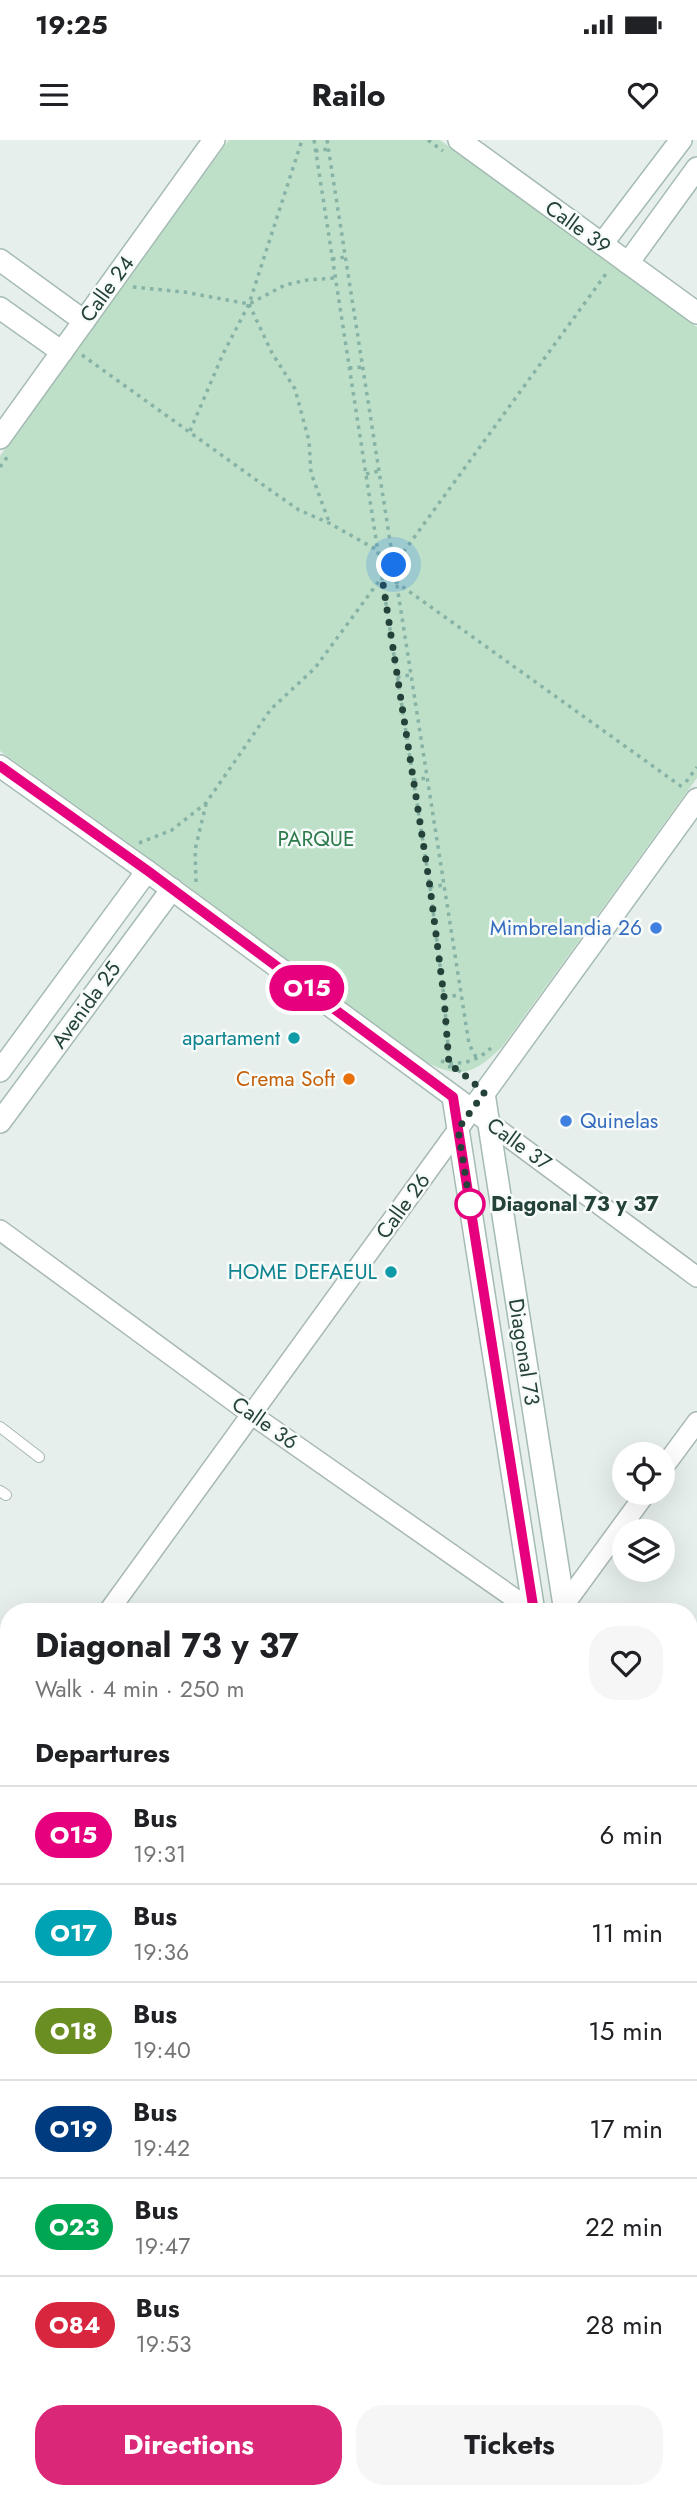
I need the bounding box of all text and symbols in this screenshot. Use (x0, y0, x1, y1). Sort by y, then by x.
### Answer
text: 19:25 (35, 6, 108, 44)
text: Railo (311, 72, 386, 118)
icon: menu (35, 76, 73, 114)
icon: heart (624, 76, 662, 114)
street label: Calle 39 (539, 193, 617, 261)
street label: Calle 24 (73, 250, 141, 328)
your location (376, 547, 411, 582)
park label: PARQUE (278, 824, 354, 854)
place label: Mimbrelandia 26 (490, 913, 642, 943)
marker: Mimbrelandia 26 (648, 920, 664, 936)
street label: Avenida 25 (44, 955, 128, 1055)
line badge: O15 (267, 965, 347, 1011)
text: O15 (283, 970, 331, 1005)
place label: apartament (182, 1023, 280, 1053)
marker: apartament (286, 1030, 302, 1046)
place label: Crema Soft (236, 1064, 335, 1094)
marker: Crema Soft (341, 1071, 357, 1087)
place label: Quinelas (580, 1106, 658, 1136)
street label: Calle 37 (480, 1110, 558, 1178)
marker: Quinelas (558, 1113, 574, 1129)
street label: Calle 26 (369, 1167, 437, 1245)
marker: Diagonal 73 y 37 (455, 1189, 485, 1219)
place label: Diagonal 73 y 37 (491, 1189, 659, 1219)
place label: HOME DEFAEUL (228, 1257, 378, 1287)
marker: HOME DEFAEUL (383, 1264, 399, 1280)
street label: Diagonal 73 (501, 1296, 547, 1408)
street label: Calle 36 (226, 1389, 304, 1457)
map controls (612, 1442, 675, 1582)
button: locate (612, 1442, 675, 1505)
button: layers (612, 1519, 675, 1582)
text: Diagonal 73 y 37 (35, 1622, 299, 1669)
button: heart (589, 1626, 663, 1700)
text: Walk · 4 min · 250 m (35, 1672, 244, 1706)
text: Departures (35, 1734, 170, 1772)
text: Bus (133, 1799, 177, 1837)
text: 6 min (600, 1816, 663, 1854)
text: O15 (50, 1817, 97, 1852)
text: 19:31 (133, 1837, 186, 1871)
text: Bus (133, 1897, 177, 1935)
text: 11 min (591, 1914, 663, 1952)
text: O17 (50, 1915, 97, 1950)
text: 19:36 (133, 1935, 189, 1969)
text: Bus (133, 1995, 177, 2033)
text: 15 min (588, 2012, 663, 2050)
text: O18 (50, 2013, 97, 2048)
text: 19:40 (133, 2033, 191, 2067)
text: Bus (133, 2093, 177, 2131)
text: 17 min (589, 2110, 663, 2148)
text: O19 (50, 2111, 97, 2146)
text: 19:42 (133, 2131, 190, 2165)
text: Bus (134, 2191, 178, 2229)
text: 22 min (585, 2208, 663, 2246)
text: O23 (49, 2209, 99, 2244)
text: 19:47 (134, 2229, 190, 2263)
text: Bus (136, 2289, 180, 2327)
text: 28 min (586, 2306, 663, 2344)
text: O84 (49, 2307, 101, 2342)
text: 19:53 (136, 2327, 192, 2361)
button: Directions (35, 2405, 342, 2485)
button: Tickets (356, 2405, 663, 2485)

